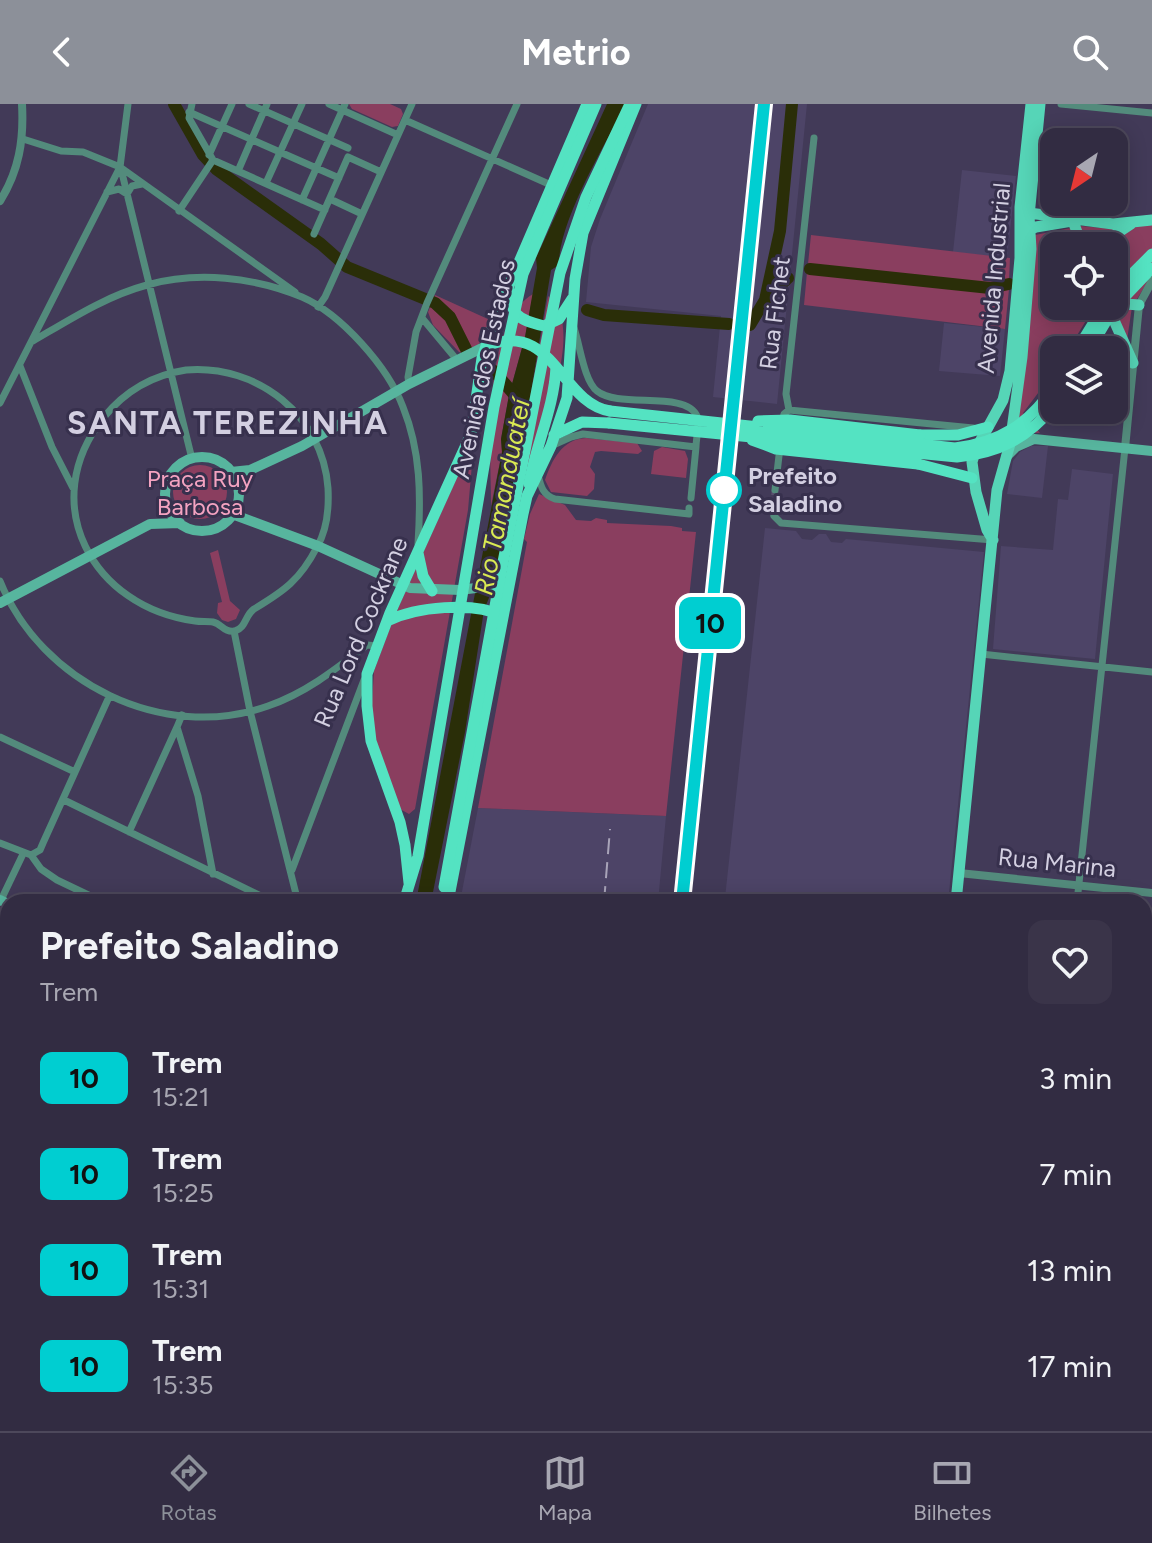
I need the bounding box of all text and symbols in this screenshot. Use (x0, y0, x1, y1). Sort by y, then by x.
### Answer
icon: back (40, 30, 84, 74)
icon: search (1068, 30, 1112, 74)
text: Metrio (521, 31, 631, 74)
north arrow (1040, 128, 1128, 216)
map controls (1040, 128, 1128, 424)
street label: Avenida Industrial (971, 181, 1016, 374)
button: locate (1040, 232, 1128, 320)
street label: Rua Fichet (753, 255, 796, 371)
street label: Avenida dos Estados (446, 257, 521, 481)
button: layers (1040, 336, 1128, 424)
water label: Rio Tamanduateí (467, 393, 537, 598)
district label: SANTA TEREZINHA (67, 404, 389, 442)
place label: Prefeito Saladino (748, 461, 842, 518)
park label: Praça Ruy Barbosa (147, 464, 254, 521)
marker: Prefeito Saladino (707, 473, 741, 507)
street label: Rua Lord Cockrane (307, 532, 414, 731)
line badge: 10 (674, 597, 746, 649)
text: 10 (695, 606, 725, 640)
street label: Rua Marina (997, 842, 1117, 883)
button: heart (1028, 920, 1112, 1004)
text: Prefeito Saladino (40, 923, 339, 969)
text: Trem (40, 976, 98, 1008)
text: Trem (152, 1044, 223, 1081)
text: 3 min (1039, 1060, 1112, 1097)
text: 10 (69, 1061, 99, 1095)
text: 15:21 (152, 1081, 210, 1113)
text: Trem (152, 1140, 223, 1177)
text: 7 min (1039, 1156, 1112, 1193)
text: 10 (69, 1157, 99, 1191)
text: 15:25 (152, 1177, 214, 1209)
text: Trem (152, 1236, 223, 1273)
text: 13 min (1027, 1252, 1112, 1289)
text: 10 (69, 1253, 99, 1287)
text: 15:31 (152, 1273, 209, 1305)
text: Trem (152, 1332, 223, 1369)
text: 17 min (1027, 1348, 1112, 1385)
text: 10 (69, 1349, 99, 1383)
text: 15:35 (152, 1369, 213, 1401)
tab: Rotas (161, 1451, 217, 1526)
tab: Mapa (538, 1451, 592, 1526)
tab: Bilhetes (913, 1451, 991, 1526)

